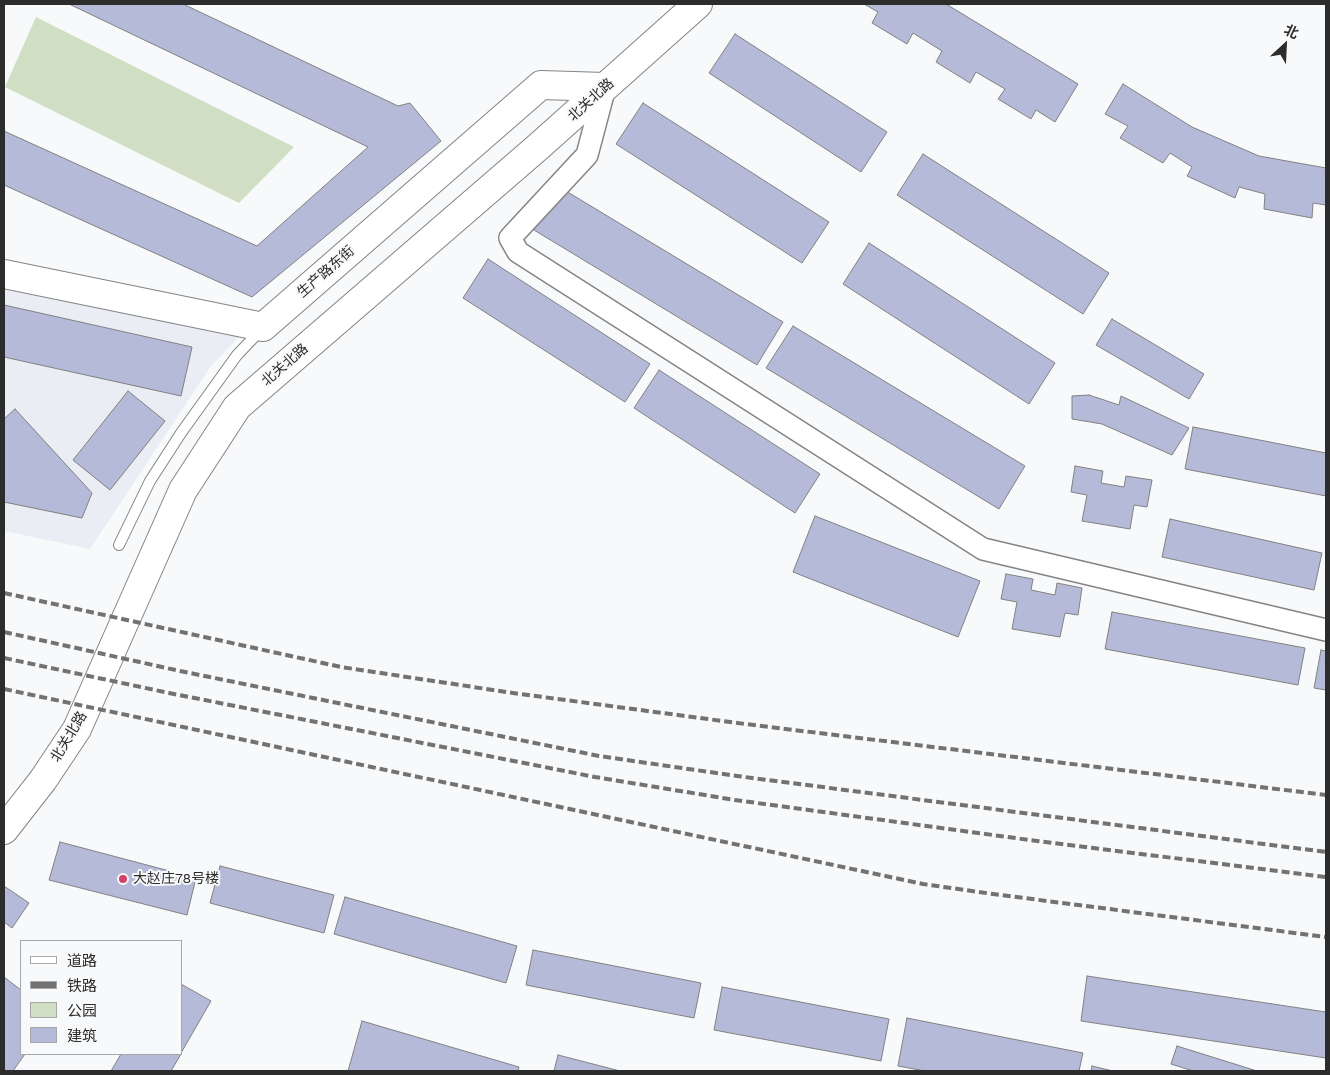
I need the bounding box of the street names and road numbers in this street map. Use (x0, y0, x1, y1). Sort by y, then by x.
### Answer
street label: 北关北路 (565, 75, 617, 125)
street label: 生产路东街 (294, 243, 358, 301)
street label: 北关北路 (258, 340, 312, 390)
street label: 北关北路 (47, 709, 91, 765)

